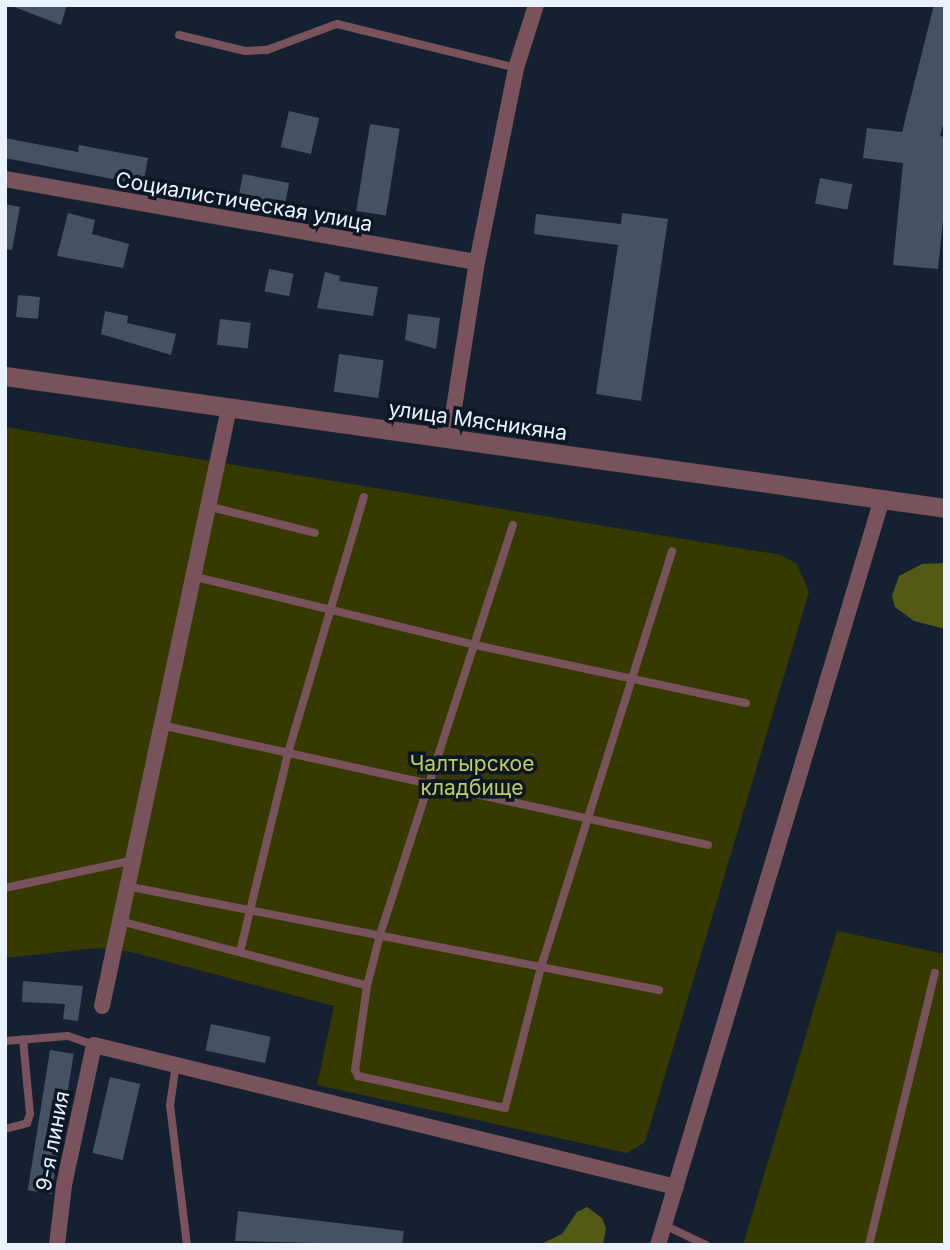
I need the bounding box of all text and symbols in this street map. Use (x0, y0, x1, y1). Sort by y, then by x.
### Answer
street label: Социалистическая улица (114, 167, 374, 237)
street label: улица Мясникяна (387, 396, 569, 446)
park label: Чалтырское кладбище (410, 751, 534, 801)
street label: 9-я линия (31, 1089, 75, 1193)

